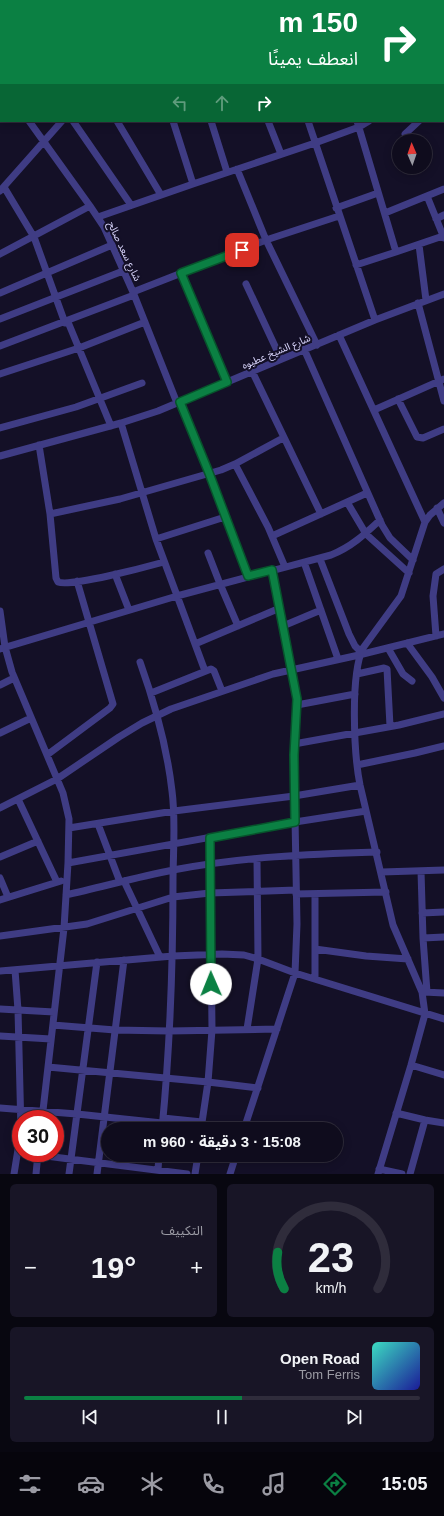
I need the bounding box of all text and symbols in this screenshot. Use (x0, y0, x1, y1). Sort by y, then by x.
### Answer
text: 150 m (279, 7, 358, 38)
icon: right (372, 16, 424, 68)
text: انعطف يمينًا (268, 49, 358, 69)
icon: left (169, 92, 191, 114)
icon: ahead (211, 92, 233, 114)
icon: right (253, 92, 275, 114)
north arrow (392, 134, 432, 174)
map controls (392, 134, 432, 174)
street label: شارع سعد صالح (104, 220, 143, 284)
pin (225, 233, 259, 267)
icon: arrive (231, 239, 253, 261)
street label: شارع الشيخ عطيوه (240, 332, 313, 373)
position arrow (190, 963, 232, 1005)
speed limit sign: 30 (12, 1110, 64, 1162)
text: 15:08 · 3 دقيقة · 960 m (143, 1133, 301, 1150)
text: التكييف (161, 1223, 203, 1238)
text: 23 (307, 1233, 354, 1280)
text: 19° (91, 1251, 136, 1284)
text: − (24, 1255, 37, 1280)
text: + (190, 1255, 203, 1280)
text: km/h (315, 1279, 346, 1295)
text: Open Road (280, 1350, 360, 1367)
text: Tom Ferris (299, 1367, 360, 1382)
icon: previous (79, 1406, 101, 1428)
icon: pause (211, 1406, 233, 1428)
icon: next (343, 1406, 365, 1428)
icon: filters (16, 1470, 44, 1498)
icon: car (77, 1470, 105, 1498)
icon: climate (138, 1470, 166, 1498)
icon: phone (199, 1470, 227, 1498)
icon: music (260, 1470, 288, 1498)
icon: directions (321, 1470, 349, 1498)
text: 15:05 (382, 1474, 428, 1494)

